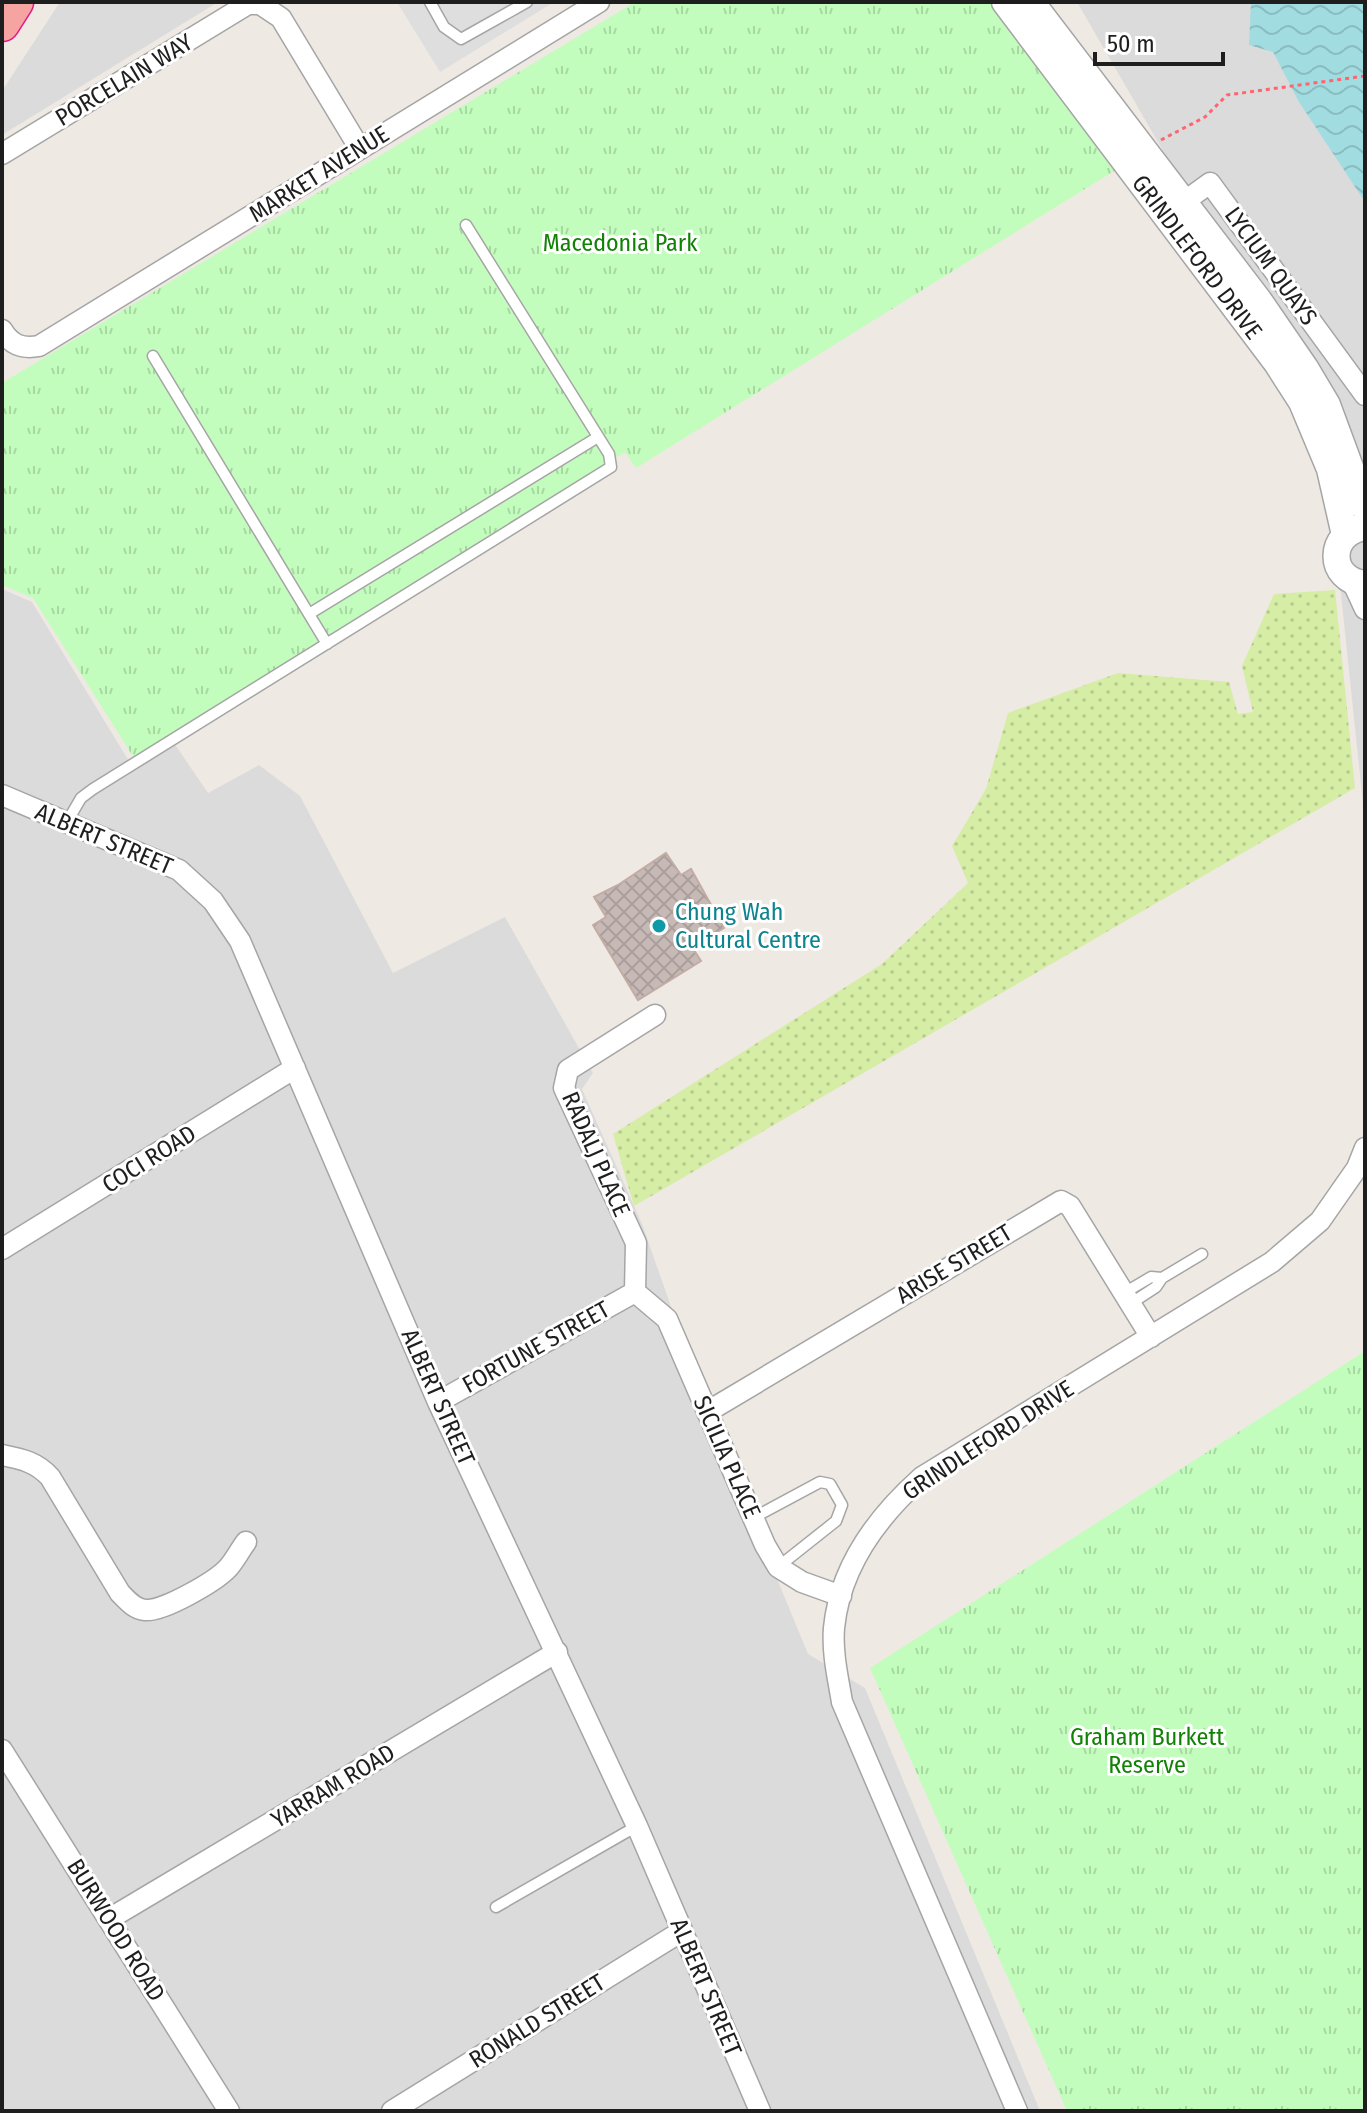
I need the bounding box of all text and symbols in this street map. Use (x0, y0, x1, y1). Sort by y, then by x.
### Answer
scale bar (1095, 16, 1223, 66)
street label: PORCELAIN WAY (50, 28, 198, 132)
text: 50 m (1107, 30, 1155, 58)
street label: MARKET AVENUE (244, 120, 394, 228)
street label: GRINDLEFORD DRIVE (1126, 169, 1268, 345)
street label: LYCIUM QUAYS (1219, 202, 1323, 330)
park label: Macedonia Park (543, 229, 698, 257)
street label: ALBERT STREET (31, 798, 177, 880)
place label: Chung Wah Cultural Centre (675, 898, 821, 954)
marker: Chung Wah Cultural Centre (650, 917, 668, 935)
street label: RADALJ PLACE (556, 1087, 636, 1221)
street label: COCI ROAD (97, 1119, 201, 1199)
street label: ARISE STREET (891, 1219, 1017, 1309)
street label: FORTUNE STREET (458, 1295, 614, 1399)
street label: ALBERT STREET (395, 1325, 481, 1469)
street label: GRINDLEFORD DRIVE (897, 1374, 1079, 1506)
street label: SICILIA PLACE (688, 1392, 766, 1522)
park label: Graham Burkett Reserve (1070, 1723, 1224, 1779)
street label: YARRAM ROAD (266, 1738, 400, 1834)
street label: BURWOOD ROAD (61, 1854, 171, 2006)
street label: ALBERT STREET (665, 1914, 747, 2060)
street label: RONALD STREET (464, 1968, 610, 2074)

